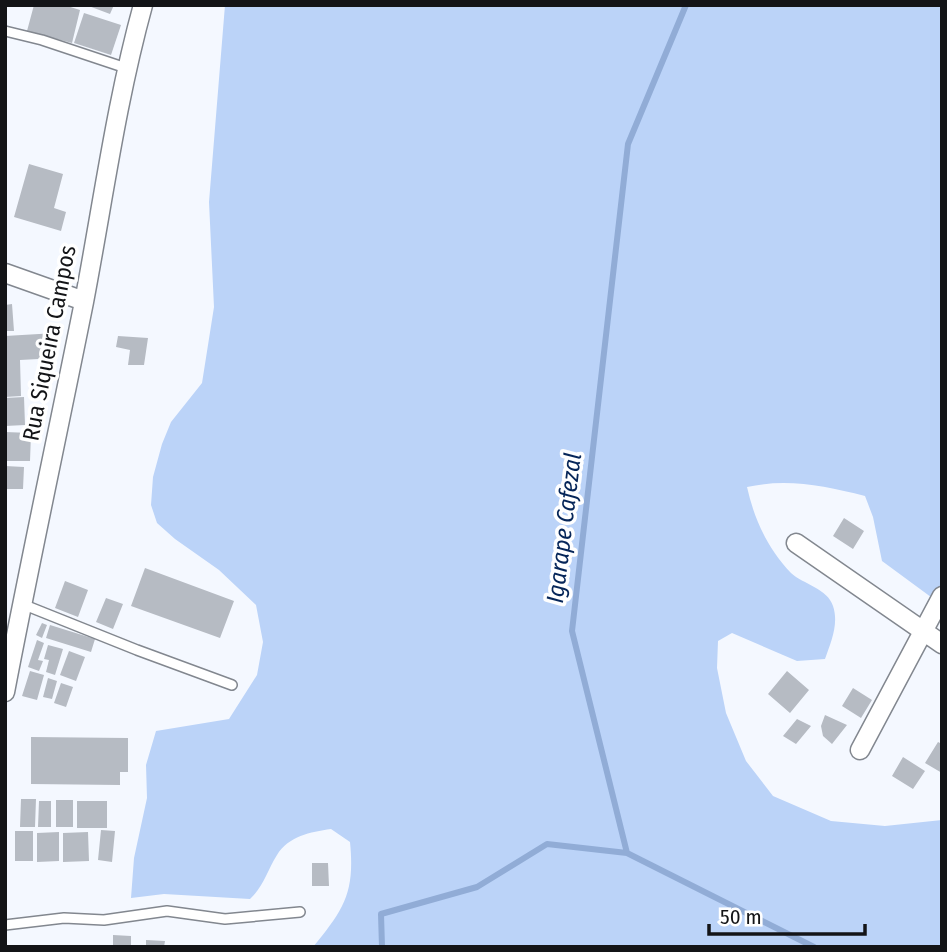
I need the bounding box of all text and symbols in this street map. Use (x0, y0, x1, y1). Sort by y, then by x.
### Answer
street label: Rua Siqueira Campos (16, 243, 82, 443)
water label: Igarape Cafezal (541, 451, 587, 605)
scale bar (709, 892, 865, 936)
text: 50 m (720, 904, 762, 930)

